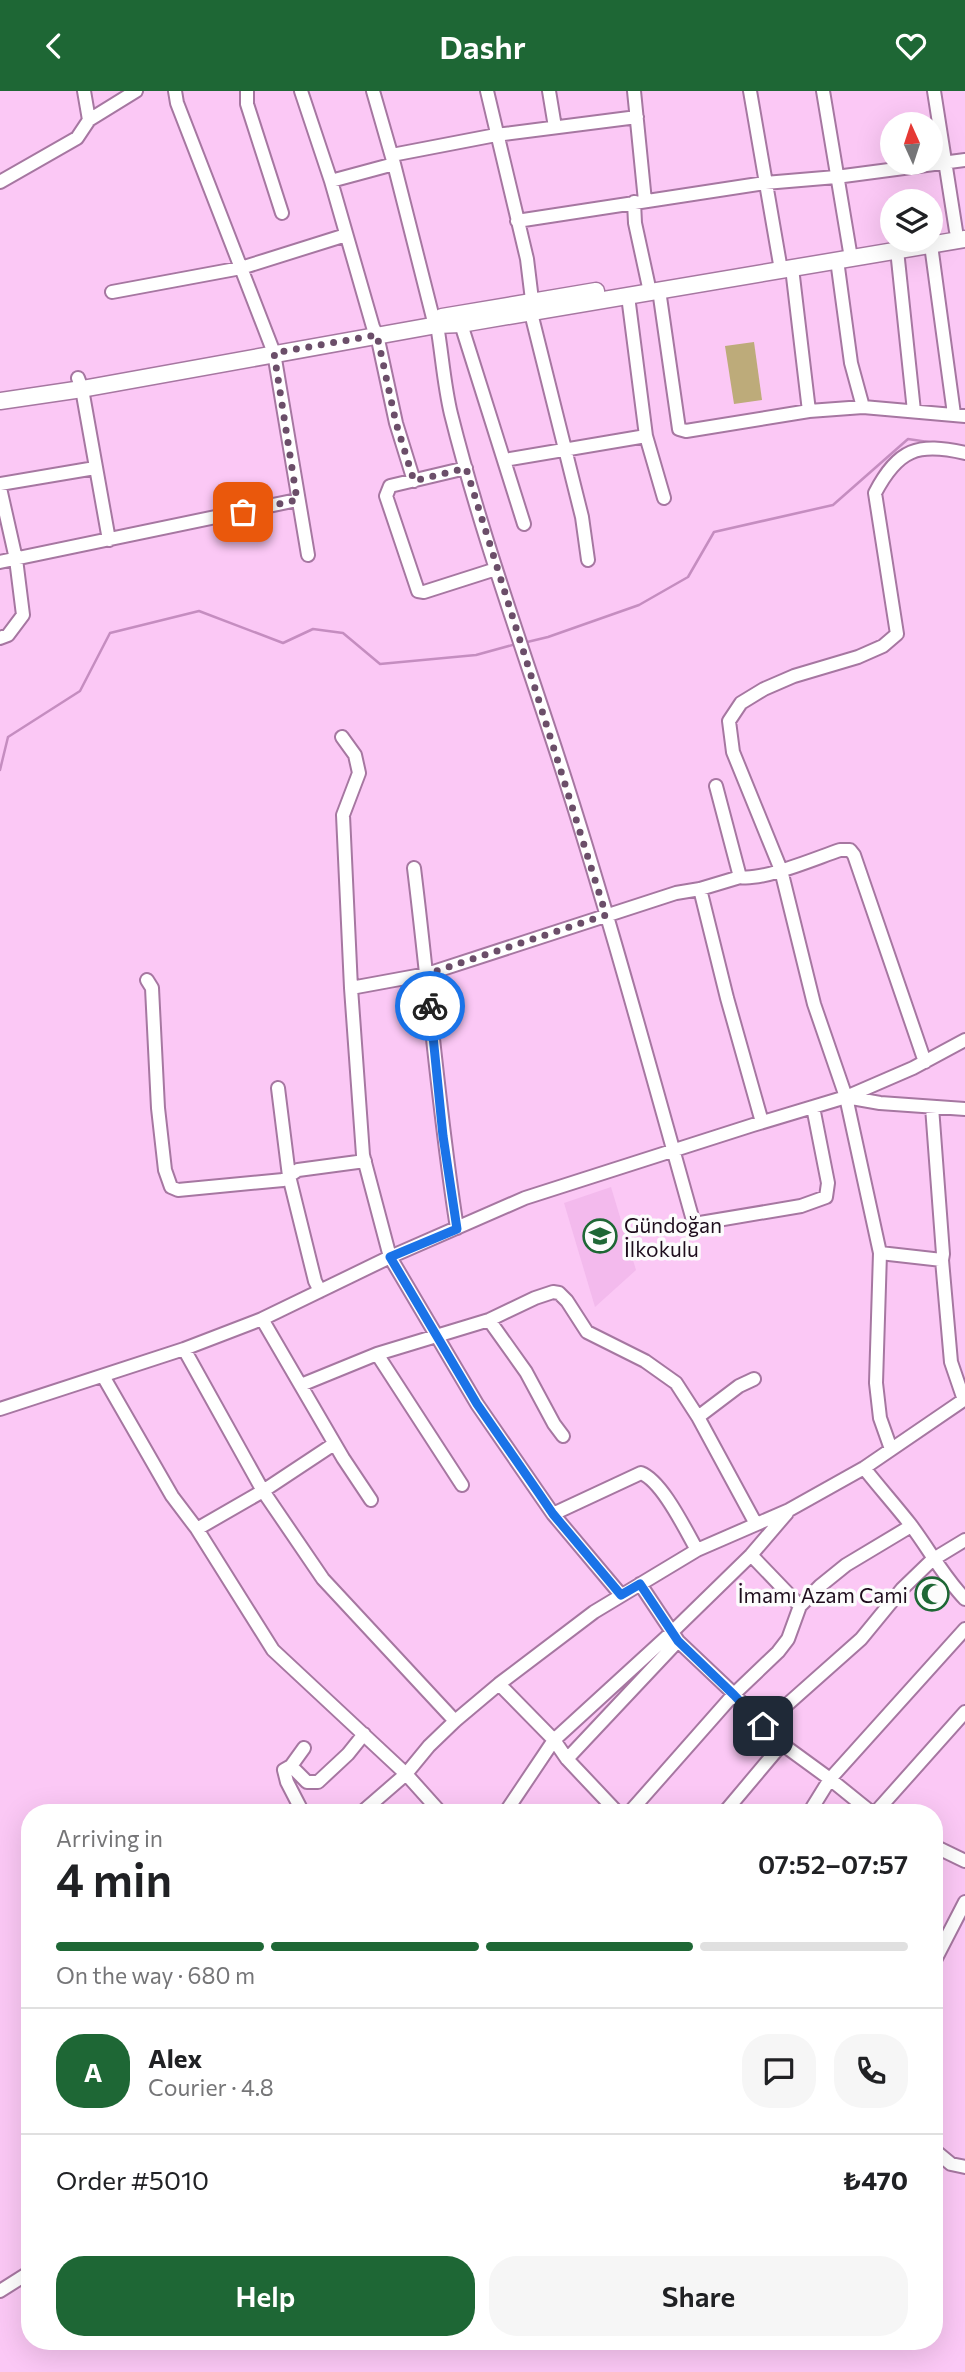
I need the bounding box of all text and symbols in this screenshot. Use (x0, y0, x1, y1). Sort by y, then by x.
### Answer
text: Dashr (439, 26, 526, 66)
icon: back (35, 27, 73, 65)
icon: heart (892, 27, 930, 65)
north arrow (880, 112, 943, 175)
map controls (880, 112, 943, 252)
button: layers (880, 189, 943, 252)
pin (213, 482, 273, 542)
icon: bag (224, 493, 262, 531)
courier (395, 971, 465, 1041)
icon: bike (411, 987, 449, 1025)
place label: Gündoğan İlkokulu (624, 1212, 722, 1261)
school or university icon: Gündoğan İlkokulu (581, 1217, 619, 1255)
mosque icon: İmamı Azam Cami (913, 1575, 951, 1613)
place label: İmamı Azam Cami (738, 1582, 908, 1607)
pin (733, 1696, 793, 1756)
icon: home (744, 1707, 782, 1745)
text: Arriving in (56, 1824, 163, 1852)
text: 07:52–07:57 (758, 1848, 908, 1879)
text: 4 min (56, 1850, 172, 1906)
text: On the way · 680 m (56, 1961, 255, 1989)
button: chat (742, 2034, 816, 2108)
button: phone (834, 2034, 908, 2108)
text: Alex (148, 2042, 202, 2073)
text: A (84, 2056, 102, 2087)
text: Courier · 4.8 (148, 2073, 274, 2101)
text: Order #5010 (56, 2164, 209, 2195)
text: ₺470 (842, 2164, 908, 2195)
button: Help (56, 2256, 475, 2336)
button: Share (489, 2256, 908, 2336)

